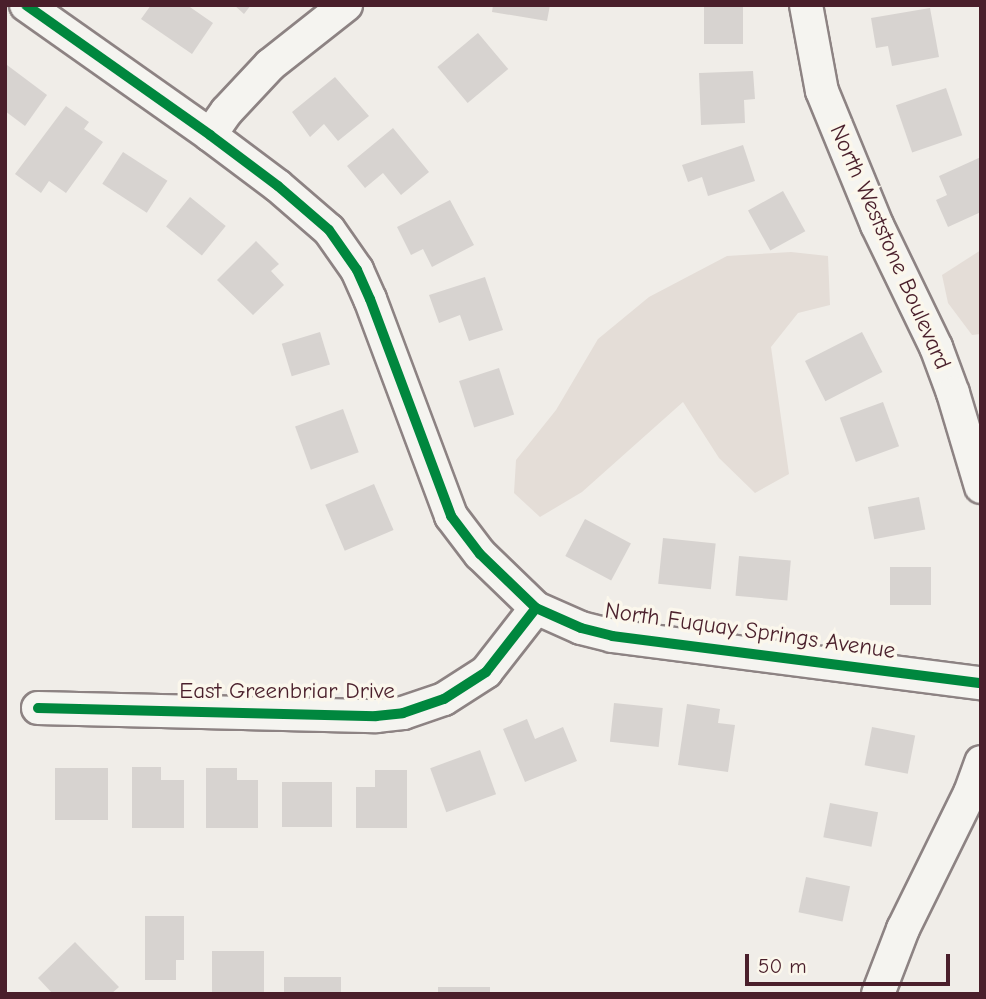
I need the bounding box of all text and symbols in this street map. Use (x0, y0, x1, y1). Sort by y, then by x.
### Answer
street label: North Weststone Boulevard (823, 120, 957, 374)
street label: North Fuquay Springs Avenue (603, 597, 897, 665)
street label: East Greenbriar Drive (179, 677, 395, 705)
scale bar (748, 940, 953, 984)
text: 50 m (758, 954, 807, 978)

